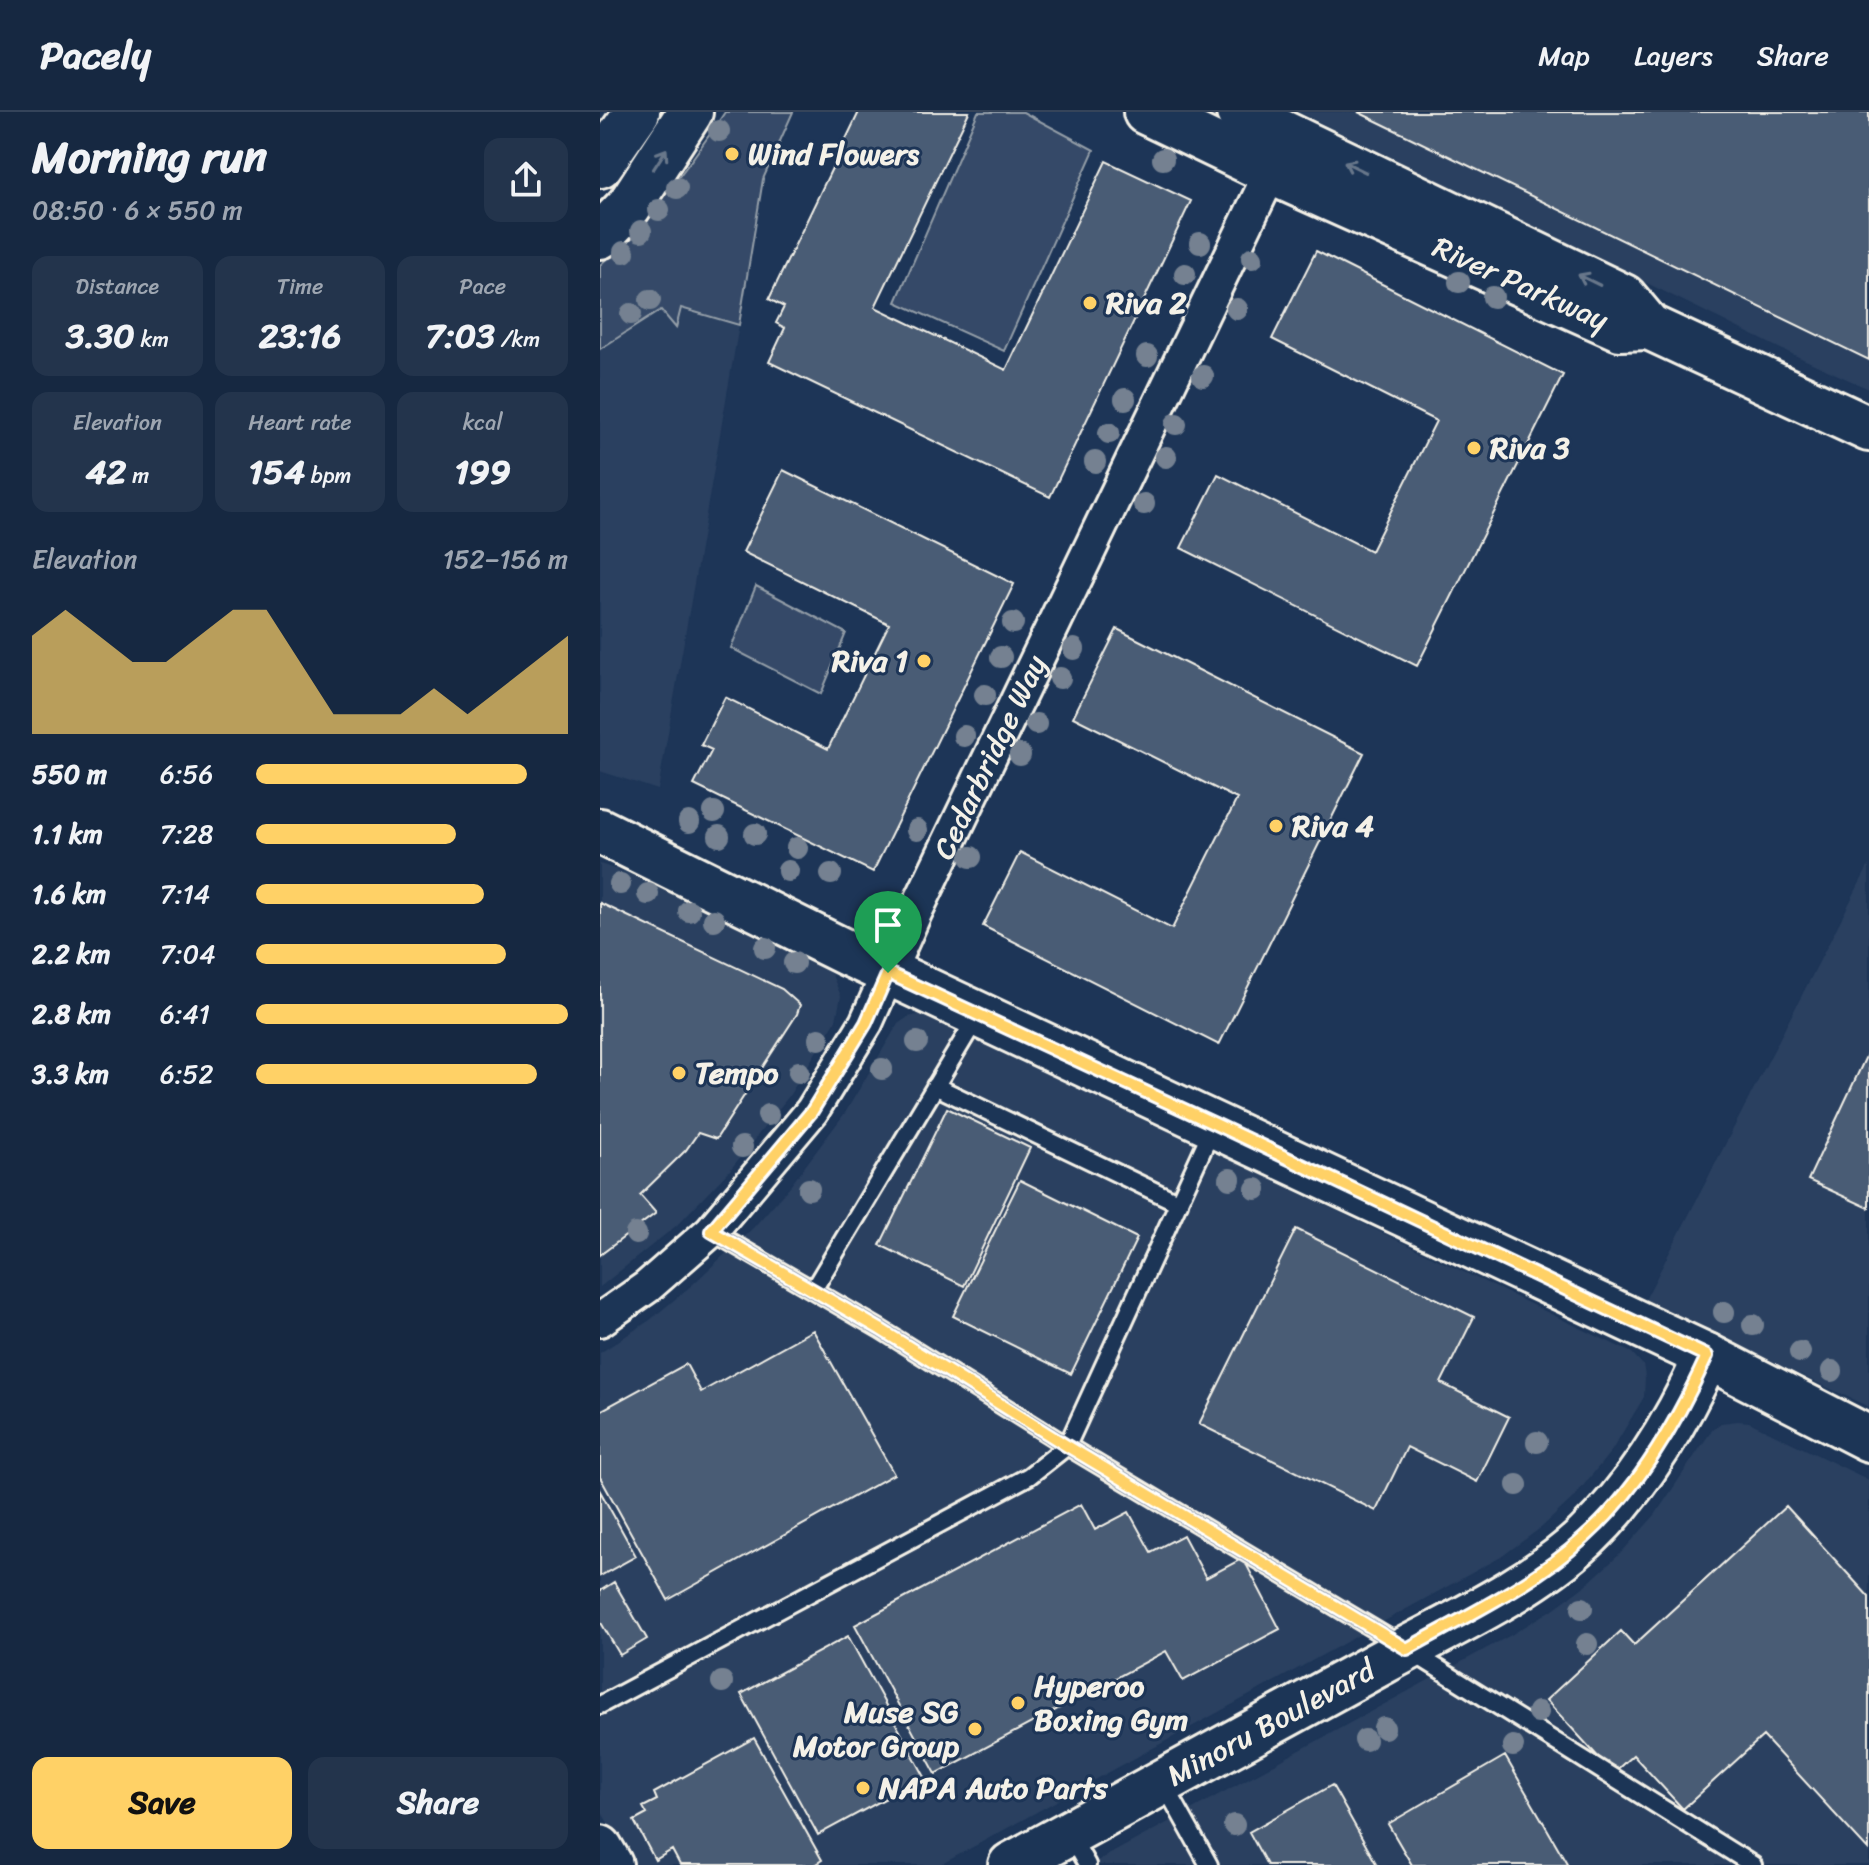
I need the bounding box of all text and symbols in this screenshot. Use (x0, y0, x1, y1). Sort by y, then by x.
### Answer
text: Pacely (40, 22, 151, 89)
text: Map (1538, 31, 1590, 80)
text: Layers (1634, 31, 1713, 80)
text: Share (1757, 31, 1829, 80)
text: Morning run (32, 118, 267, 196)
place label: Wind Flowers (748, 127, 920, 181)
button: share (484, 138, 568, 222)
marker: Wind Flowers (723, 145, 741, 163)
one-way arrow (652, 148, 668, 171)
one-way arrow (1343, 159, 1367, 174)
text: 08:50 · 6 × 550 m (32, 187, 242, 233)
street label: River Parkway (1424, 221, 1618, 347)
text: Distance (76, 267, 159, 306)
text: Time (277, 267, 323, 306)
text: Pace (459, 267, 506, 306)
one-way arrow (1578, 272, 1602, 287)
place label: Riva 2 (1105, 276, 1187, 330)
marker: Riva 2 (1081, 294, 1099, 312)
text: 3.30 (66, 306, 135, 366)
text: 23:16 (259, 306, 341, 366)
text: 7:03 (425, 306, 495, 366)
text: km (135, 320, 169, 359)
text: /km (495, 320, 540, 359)
text: Elevation (73, 403, 162, 442)
text: Heart rate (248, 403, 352, 442)
text: kcal (463, 403, 503, 442)
place label: Riva 3 (1489, 421, 1570, 475)
marker: Riva 3 (1465, 439, 1483, 457)
text: 42 (86, 442, 126, 502)
text: 154 (249, 442, 305, 502)
text: 199 (454, 442, 511, 502)
text: m (126, 456, 149, 495)
text: bpm (305, 456, 351, 495)
text: Elevation (32, 536, 137, 582)
text: 152–156 m (443, 536, 568, 582)
place label: Riva 1 (831, 634, 908, 688)
street label: Cedarbridge Way (918, 645, 1063, 869)
marker: Riva 1 (915, 652, 933, 670)
text: 550 m (32, 751, 107, 797)
text: 6:56 (160, 751, 213, 797)
place label: Riva 4 (1291, 799, 1374, 853)
text: 1.1 km (32, 811, 103, 857)
text: 7:28 (160, 811, 213, 857)
marker: Riva 4 (1267, 817, 1285, 835)
text: 1.6 km (32, 871, 106, 917)
text: 7:14 (160, 871, 210, 917)
pin (854, 891, 922, 973)
icon: arrive (866, 903, 910, 947)
text: 2.2 km (32, 931, 110, 977)
text: 7:04 (160, 931, 215, 977)
text: 2.8 km (32, 991, 111, 1037)
text: 6:41 (160, 991, 210, 1037)
place label: Tempo (695, 1046, 779, 1100)
text: 3.3 km (32, 1051, 109, 1097)
text: 6:52 (160, 1051, 214, 1097)
marker: Tempo (670, 1064, 688, 1082)
street label: Minoru Boulevard (1156, 1643, 1387, 1802)
place label: Hyperoo Boxing Gym (1034, 1659, 1188, 1747)
place label: Muse SG Motor Group (792, 1685, 959, 1773)
marker: Hyperoo Boxing Gym (1009, 1694, 1027, 1712)
marker: Muse SG Motor Group (966, 1720, 984, 1738)
button: Save (32, 1757, 292, 1849)
button: Share (308, 1757, 568, 1849)
place label: NAPA Auto Parts (878, 1761, 1109, 1815)
marker: NAPA Auto Parts (854, 1779, 872, 1797)

